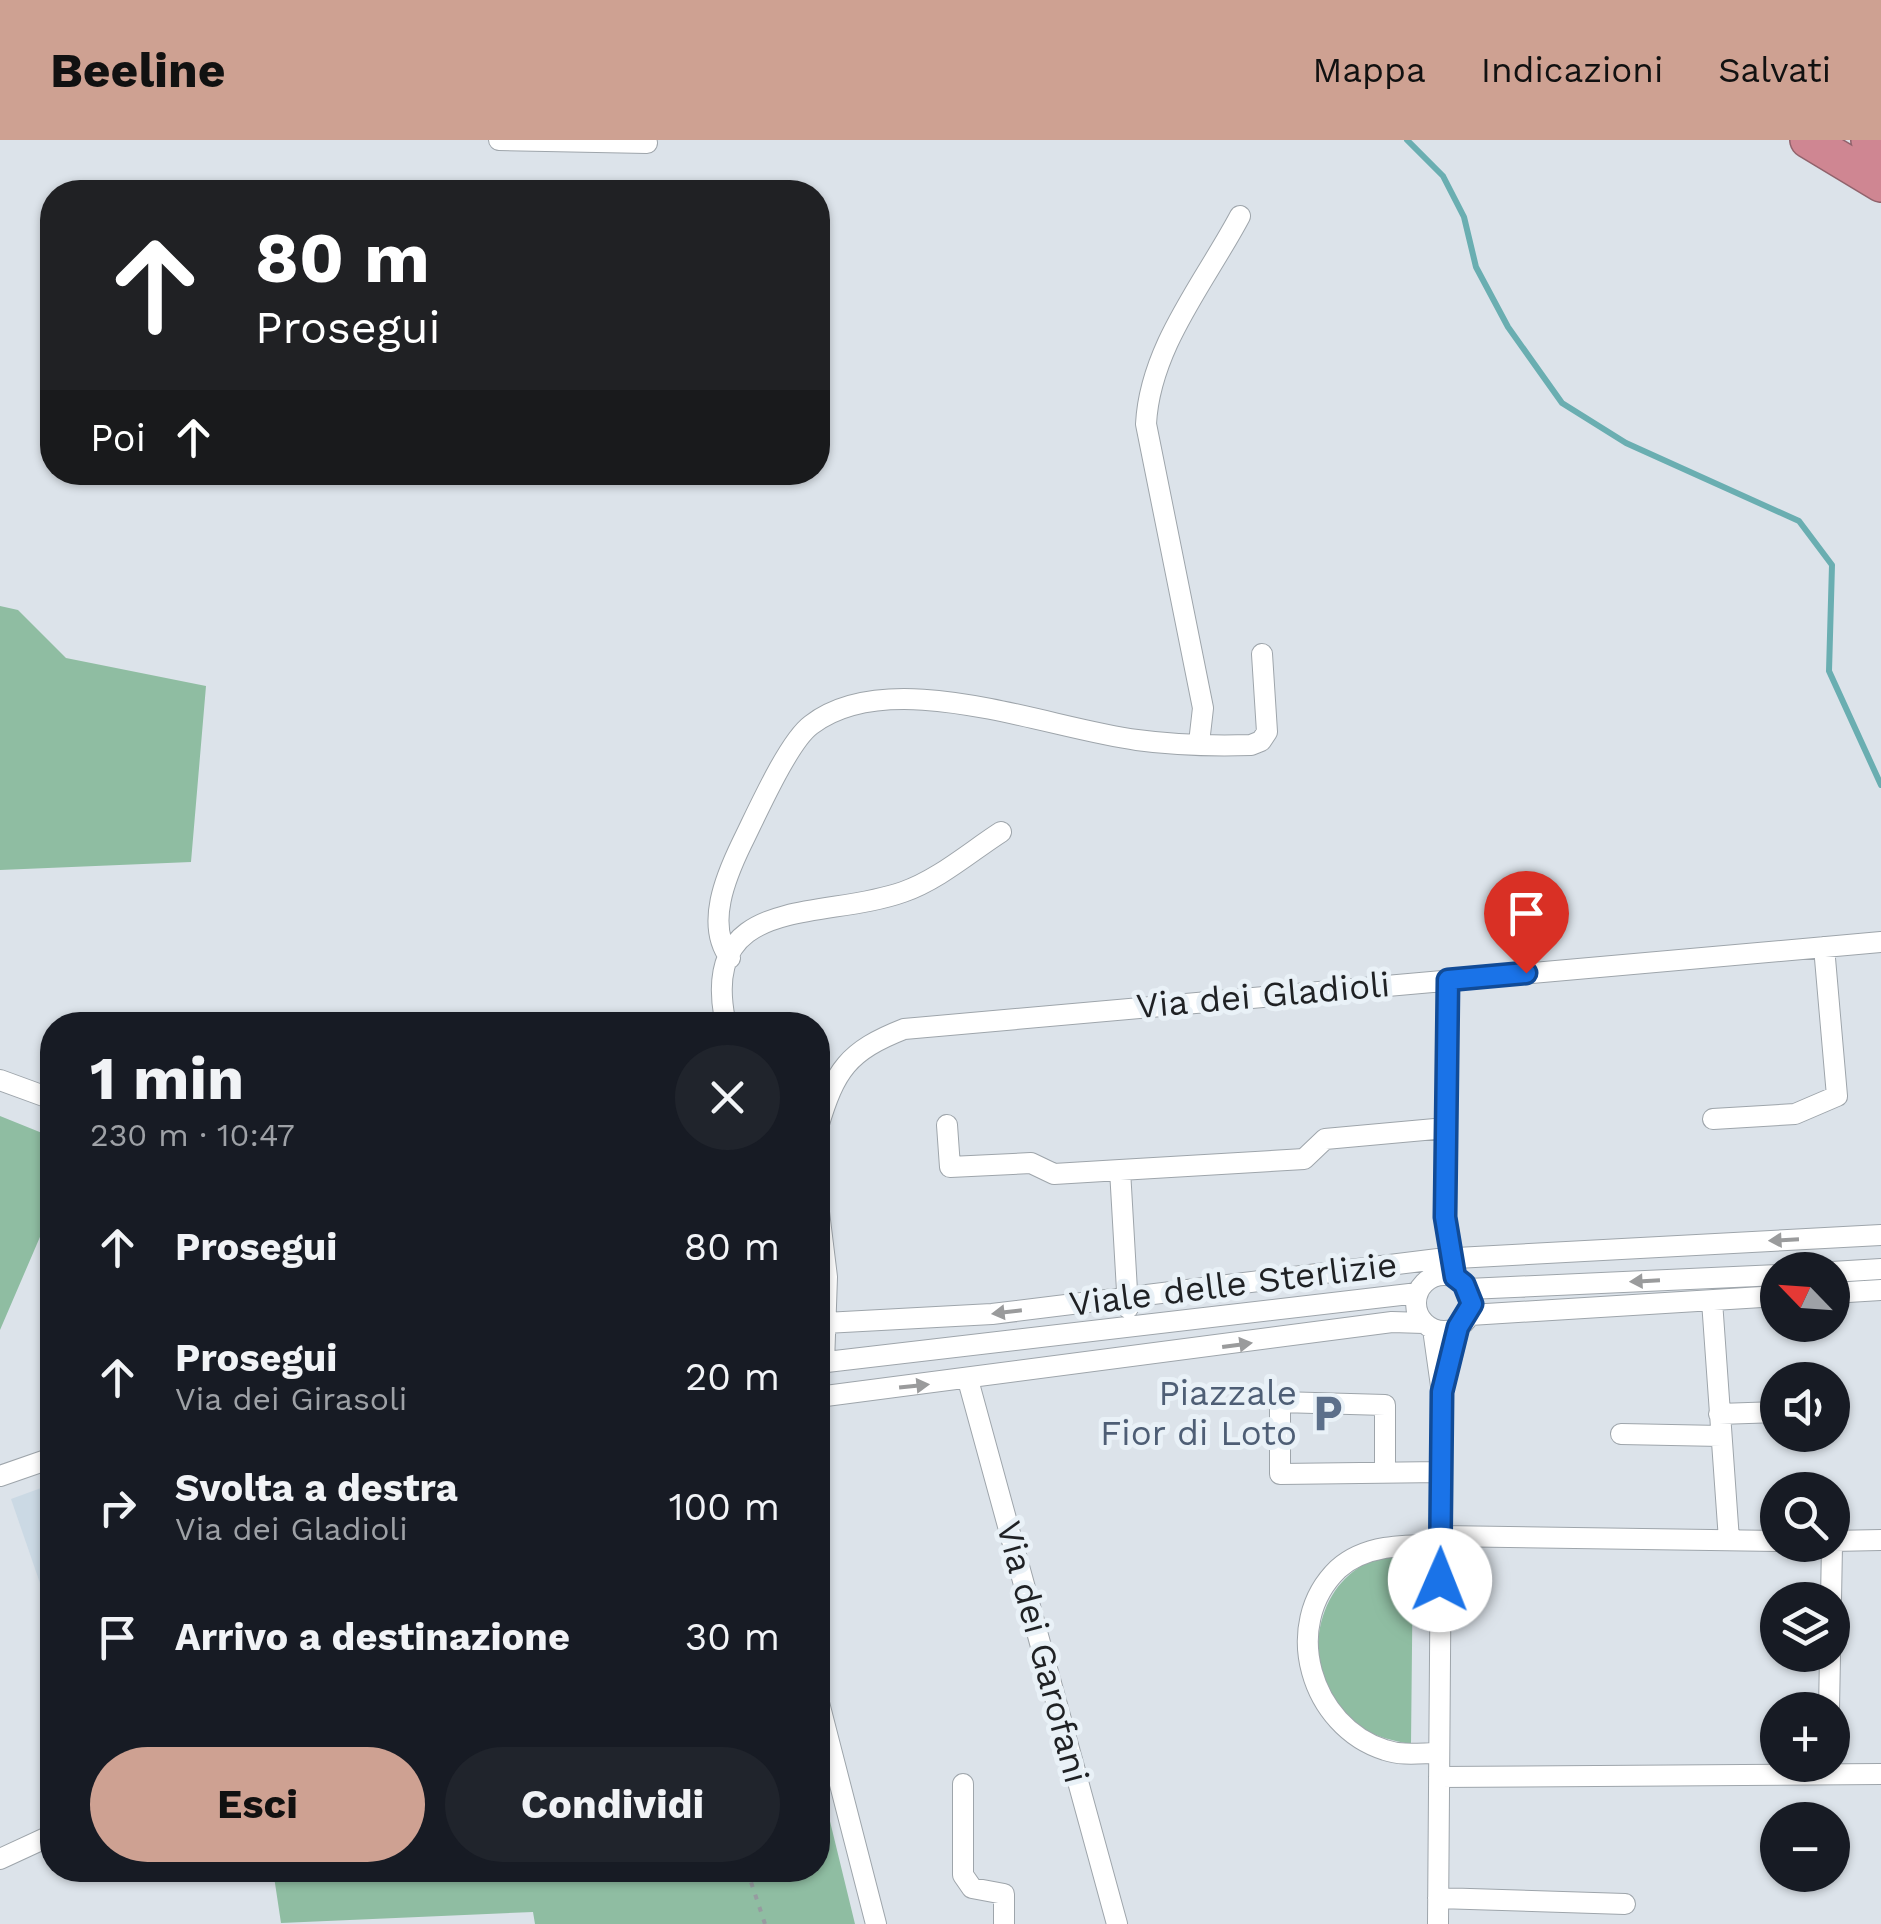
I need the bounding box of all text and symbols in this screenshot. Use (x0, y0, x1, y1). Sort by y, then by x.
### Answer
text: Beeline (50, 42, 226, 99)
text: Mappa (1313, 49, 1426, 91)
text: Indicazioni (1481, 49, 1663, 91)
text: Salvati (1718, 49, 1831, 91)
text: 80 m (255, 217, 430, 299)
icon: ahead (90, 220, 220, 350)
text: Prosegui (255, 301, 440, 354)
icon: ahead (166, 410, 221, 465)
text: Poi (90, 416, 146, 460)
pin (1484, 871, 1569, 974)
icon: arrive (1499, 886, 1554, 941)
street label: Via dei Gladioli (1134, 963, 1392, 1027)
text: 1 min (90, 1043, 244, 1114)
button: close (675, 1045, 780, 1150)
text: 230 m · 10:47 (90, 1116, 295, 1154)
icon: ahead (90, 1220, 145, 1275)
text: Prosegui (175, 1225, 337, 1269)
text: 80 m (684, 1225, 780, 1269)
one-way arrow (1767, 1232, 1799, 1248)
street label: Viale delle Sterlizie (1067, 1243, 1399, 1325)
north arrow (1760, 1252, 1850, 1342)
map controls (1760, 1252, 1850, 1892)
one-way arrow (1629, 1273, 1661, 1289)
one-way arrow (991, 1304, 1023, 1320)
text: Prosegui (175, 1336, 337, 1380)
one-way arrow (1221, 1336, 1253, 1352)
icon: ahead (90, 1350, 145, 1405)
text: 20 m (685, 1355, 780, 1399)
button: sound (1760, 1362, 1850, 1452)
place label: Piazzale Fior di Loto (1100, 1372, 1297, 1454)
one-way arrow (899, 1378, 931, 1394)
text: Via dei Girasoli (175, 1380, 407, 1418)
parking icon: Piazzale Fior di Loto (1306, 1392, 1348, 1434)
text: Svolta a destra (175, 1466, 458, 1510)
button: search (1760, 1472, 1850, 1562)
icon: right (90, 1480, 145, 1535)
text: 100 m (669, 1485, 780, 1529)
text: Via dei Gladioli (175, 1510, 408, 1548)
street label: Via dei Garofani (988, 1516, 1098, 1788)
position arrow (1388, 1528, 1492, 1632)
button: layers (1760, 1582, 1850, 1672)
icon: arrive (90, 1610, 145, 1665)
text: Arrivo a destinazione (175, 1615, 570, 1659)
text: 30 m (685, 1615, 780, 1659)
button: + (1760, 1692, 1850, 1782)
button: Esci (90, 1747, 425, 1862)
button: Condividi (445, 1747, 780, 1862)
button: − (1760, 1802, 1850, 1892)

